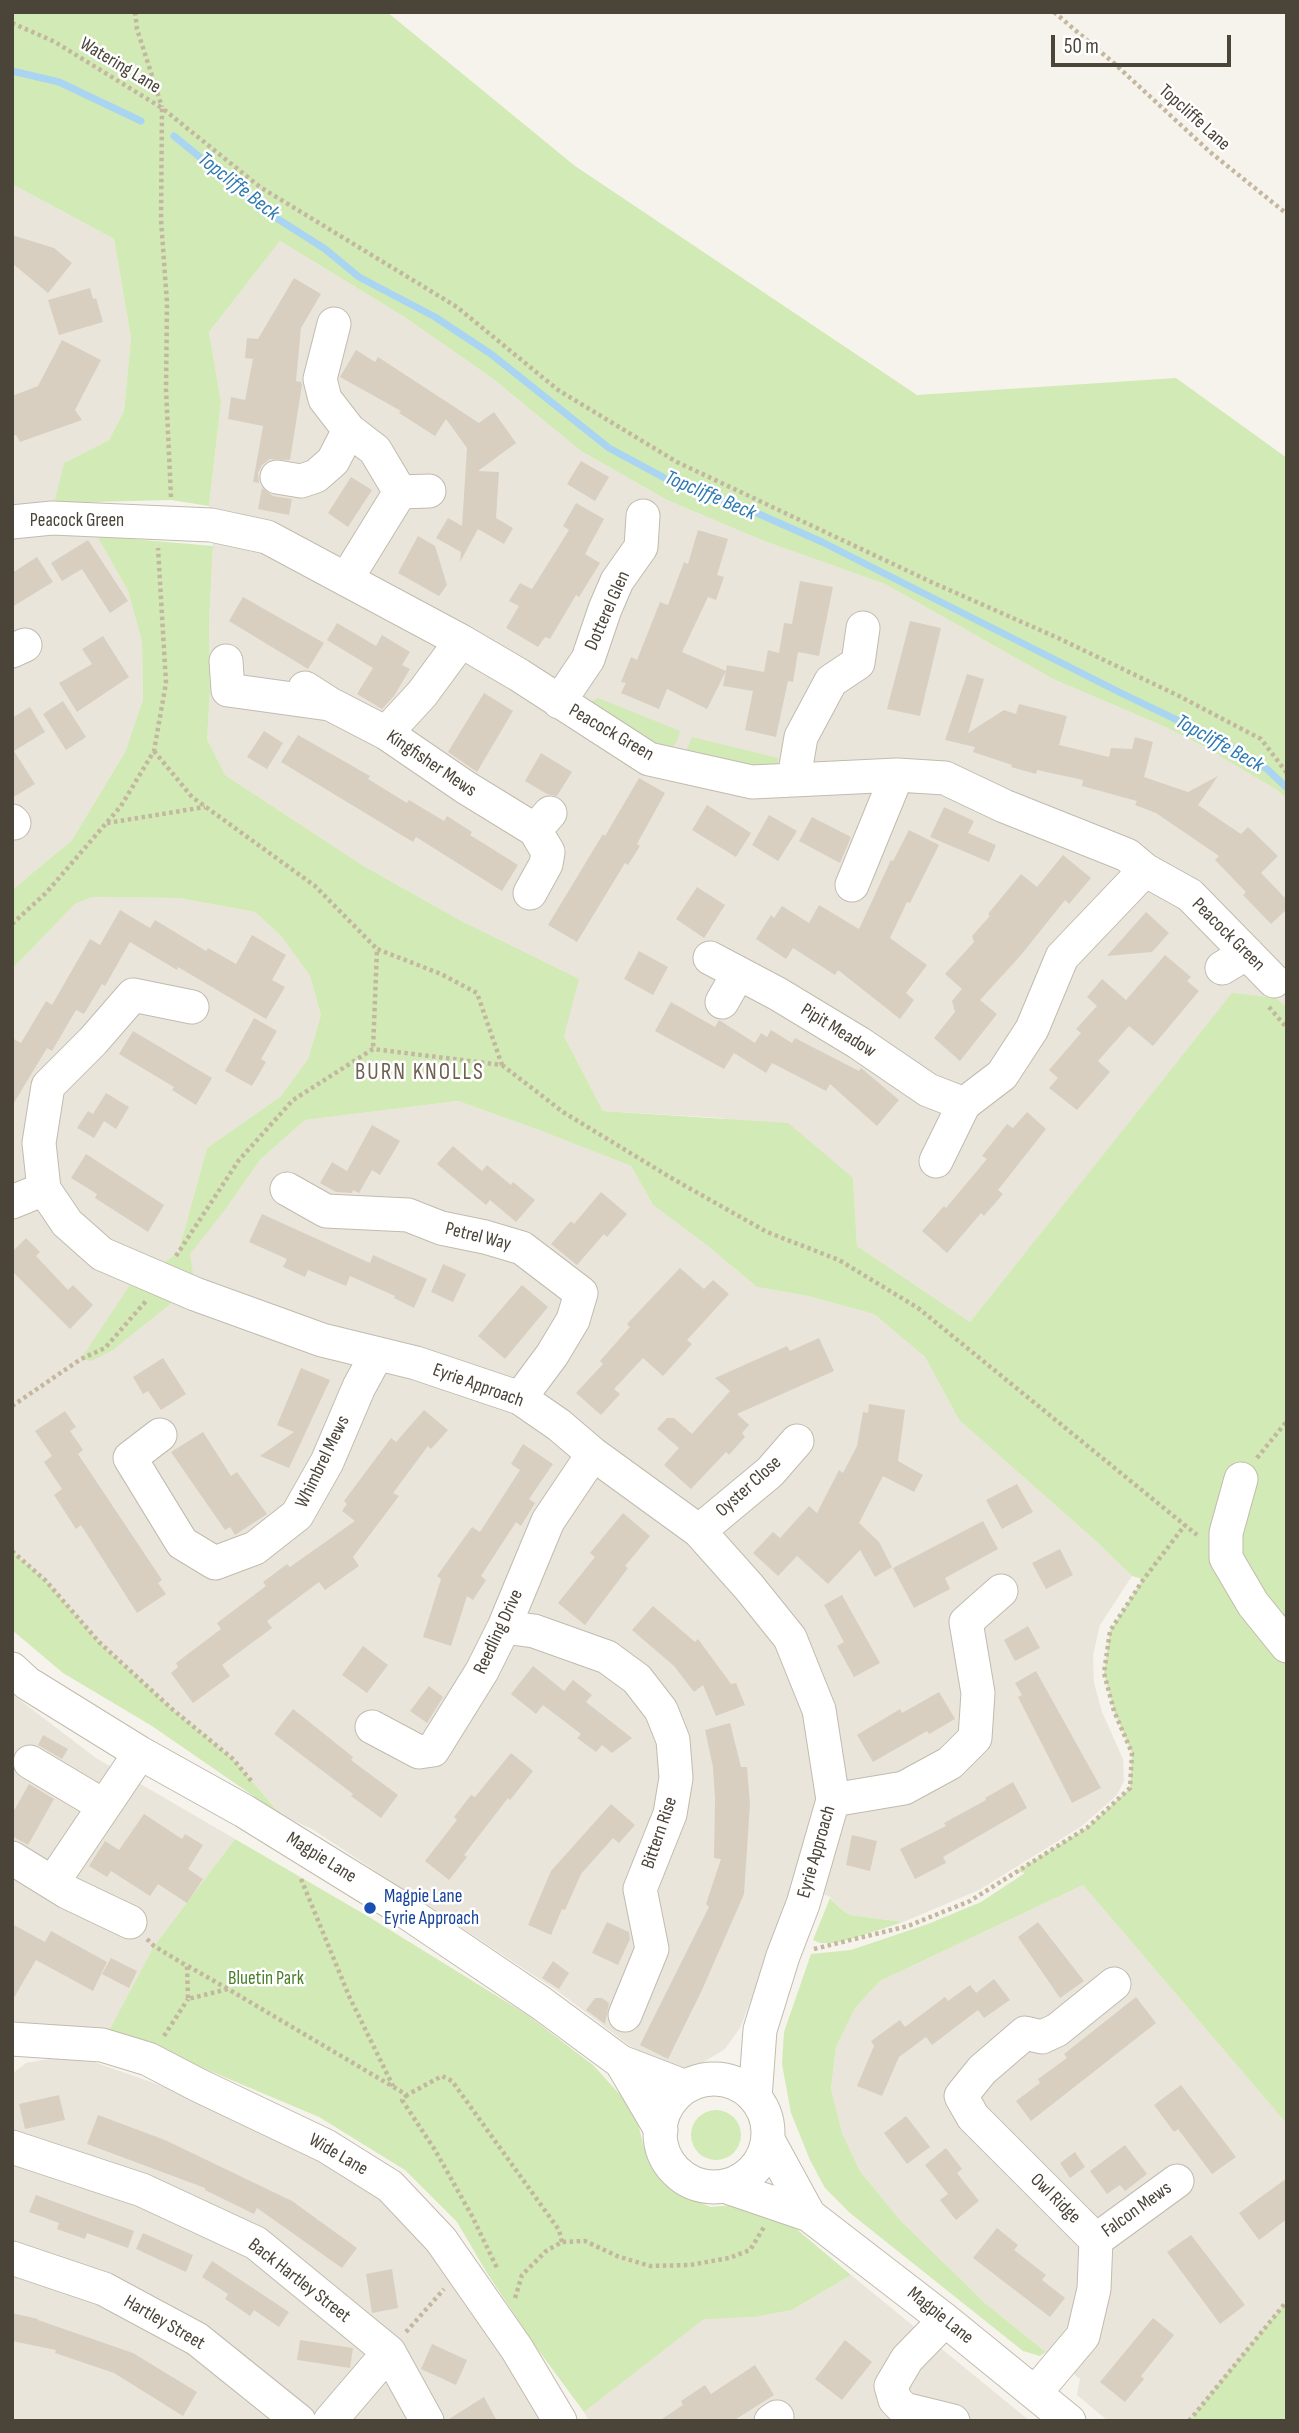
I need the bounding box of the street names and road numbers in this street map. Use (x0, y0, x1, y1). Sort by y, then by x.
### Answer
street label: Watering Lane (75, 33, 165, 99)
street label: Topcliffe Lane (1153, 80, 1235, 156)
street label: Peacock Green (30, 510, 124, 532)
street label: Dotterel Glen (580, 568, 636, 654)
street label: Peacock Green (564, 700, 658, 766)
street label: Kingfisher Mews (382, 726, 480, 802)
street label: Peacock Green (1187, 894, 1269, 976)
street label: Pipit Meadow (796, 999, 880, 1063)
street label: Petrel Way (443, 1218, 513, 1256)
street label: Eyrie Approach (429, 1359, 527, 1413)
street label: Whimbrel Mews (291, 1412, 355, 1512)
street label: Oyster Close (712, 1452, 786, 1522)
street label: Reedling Drive (469, 1586, 529, 1678)
street label: Bittern Rise (637, 1794, 683, 1872)
street label: Eyrie Approach (793, 1803, 841, 1901)
street label: Magpie Lane (282, 1828, 360, 1888)
street label: Wide Lane (304, 2129, 372, 2181)
street label: Owl Ridge (1025, 2169, 1085, 2229)
street label: Falcon Mews (1098, 2177, 1176, 2243)
street label: Back Hartley Street (243, 2234, 355, 2328)
street label: Magpie Lane (902, 2282, 978, 2350)
street label: Hartley Street (119, 2291, 209, 2355)

